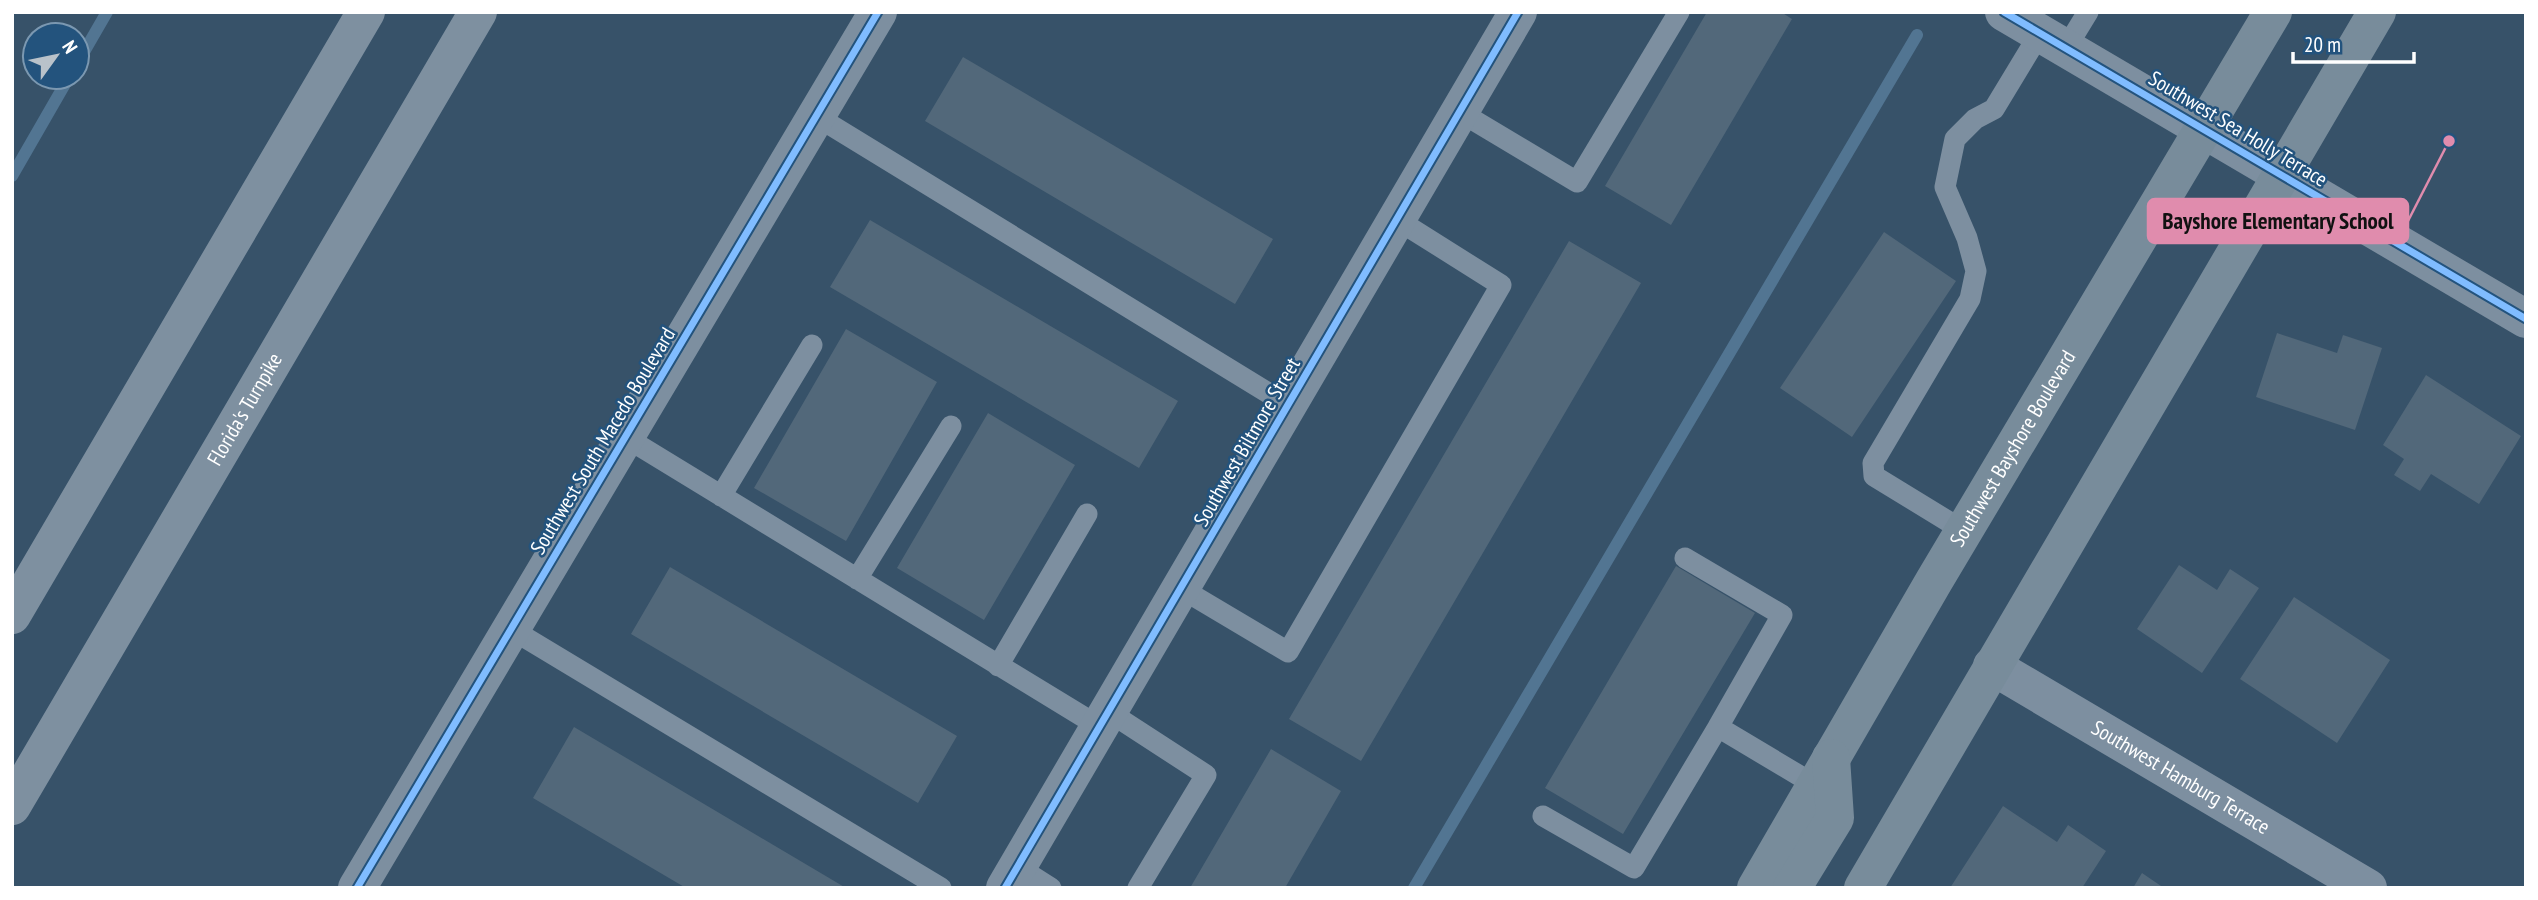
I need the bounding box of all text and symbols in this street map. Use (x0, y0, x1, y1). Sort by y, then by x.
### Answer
north arrow (21, 21, 91, 91)
scale bar (2293, 21, 2414, 65)
text: 20 m (2304, 31, 2341, 58)
text: N (57, 36, 83, 58)
street label: Southwest Sea Holly Terrace (2144, 65, 2333, 193)
callout: Bayshore Elementary School (2148, 199, 2408, 243)
text: Bayshore Elementary School (2162, 206, 2394, 235)
street label: Southwest South Macedo Boulevard (524, 322, 681, 559)
street label: Southwest Bayshore Boulevard (1944, 345, 2081, 551)
street label: Florida's Turnpike (201, 348, 288, 470)
street label: Southwest Biltmore Street (1187, 352, 1306, 531)
street label: Southwest Hamburg Terrace (2087, 714, 2275, 840)

